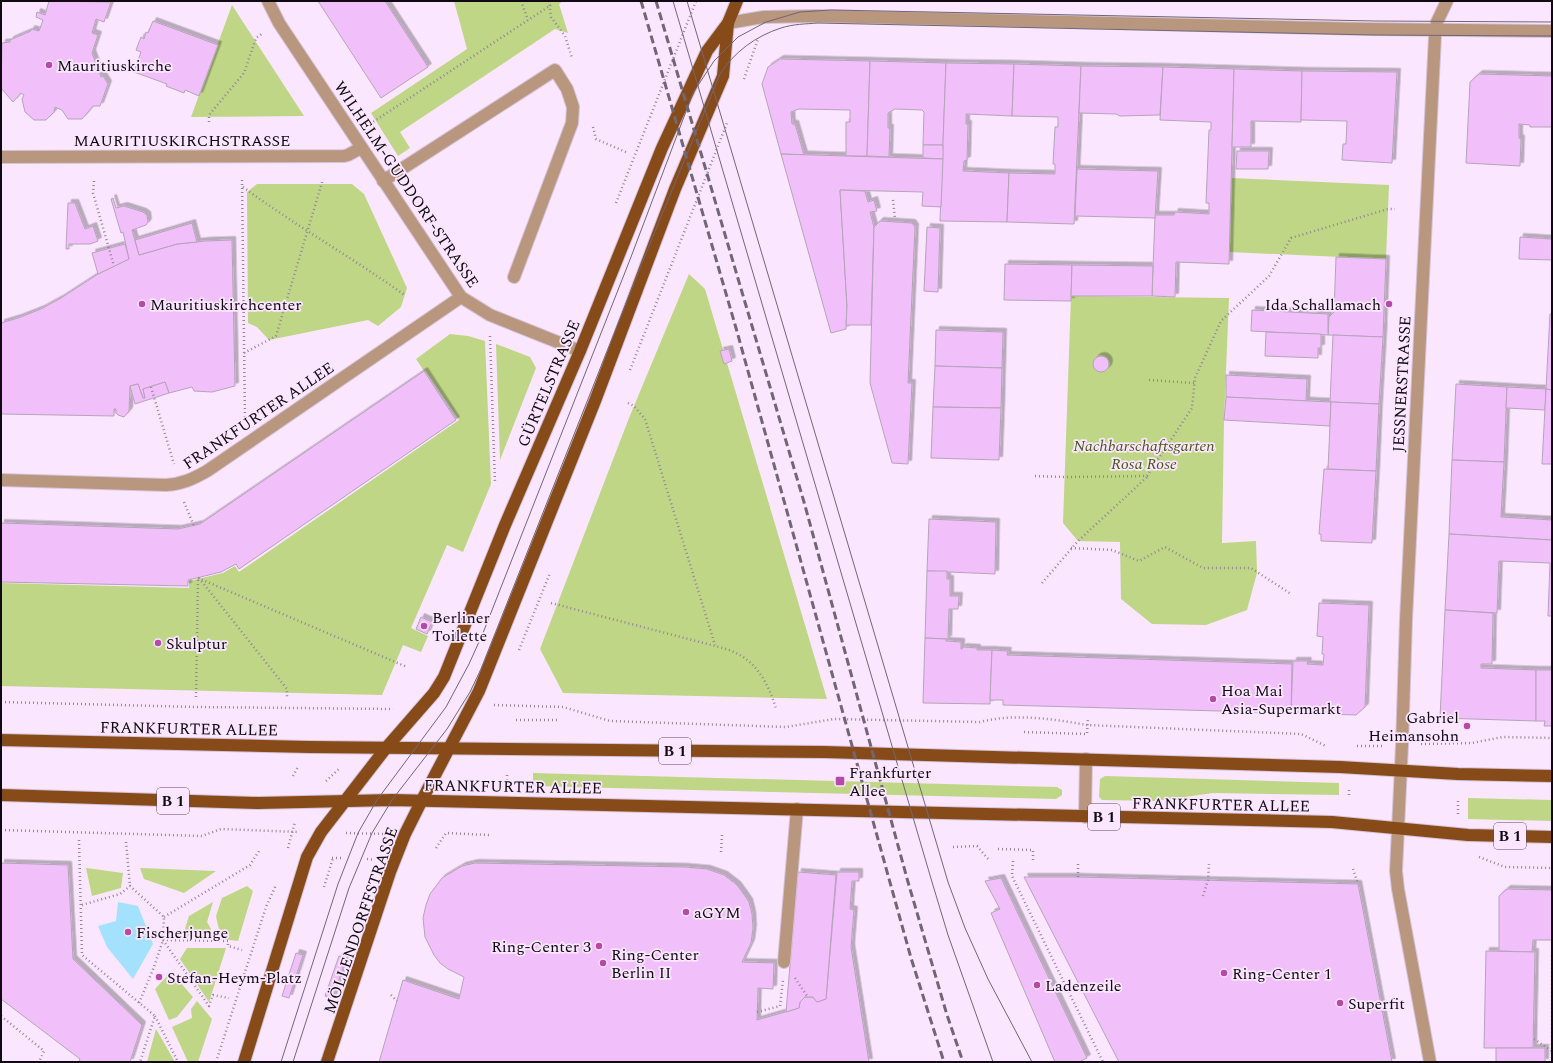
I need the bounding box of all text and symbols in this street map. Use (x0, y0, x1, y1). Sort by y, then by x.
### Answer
place label: Mauritiuskirche (57, 54, 172, 78)
marker: Mauritiuskirche (44, 60, 54, 70)
street label: WILHELM-GUDDORF-STRASSE (328, 76, 485, 293)
street label: MAURITIUSKIRCHSTRASSE (73, 129, 291, 153)
place label: Mauritiuskirchcenter (150, 293, 302, 317)
place label: Ida Schallamach (1265, 293, 1381, 317)
marker: Mauritiuskirchcenter (137, 299, 147, 309)
marker: Ida Schallamach (1384, 299, 1394, 309)
street label: JESSNERSTRASSE (1386, 315, 1418, 453)
street label: GÜRTELSTRASSE (511, 316, 587, 451)
street label: FRANKFURTER ALLEE (178, 356, 339, 476)
park label: Nachbarschaftsgarten Rosa Rose (1073, 434, 1215, 476)
place label: Berliner Toilette (432, 606, 490, 648)
marker: Berliner Toilette (419, 621, 429, 631)
place label: Skulptur (166, 632, 227, 656)
marker: Skulptur (153, 638, 163, 648)
place label: Hoa Mai Asia-Supermarkt (1221, 679, 1341, 721)
marker: Hoa Mai Asia-Supermarkt (1208, 694, 1218, 704)
place label: Gabriel Heimansohn (1368, 706, 1459, 748)
street label: FRANKFURTER ALLEE (100, 715, 278, 743)
marker: Gabriel Heimansohn (1462, 721, 1472, 731)
road number: B 1 (659, 738, 691, 764)
place label: Frankfurter Allee (849, 761, 931, 803)
street label: FRANKFURTER ALLEE (424, 773, 602, 801)
marker: Frankfurter Allee (834, 775, 846, 787)
road number: B 1 (157, 788, 189, 814)
street label: FRANKFURTER ALLEE (1132, 791, 1310, 819)
road number: B 1 (1088, 804, 1120, 830)
road number: B 1 (1494, 823, 1526, 849)
street label: MÖLLENDORFFSTRASSE (318, 824, 404, 1017)
place label: aGYM (694, 901, 741, 925)
marker: aGYM (681, 907, 691, 917)
place label: Fischerjunge (136, 921, 228, 945)
marker: Fischerjunge (123, 927, 133, 937)
place label: Ring-Center 3 (491, 935, 591, 959)
marker: Ring-Center 3 (594, 941, 604, 951)
place label: Ring-Center Berlin II (611, 943, 699, 985)
marker: Ring-Center Berlin II (598, 958, 608, 968)
place label: Ring-Center 1 (1232, 962, 1332, 986)
place label: Stefan-Heym-Platz (167, 966, 302, 990)
marker: Ring-Center 1 (1219, 968, 1229, 978)
marker: Stefan-Heym-Platz (154, 972, 164, 982)
place label: Ladenzeile (1045, 974, 1122, 998)
marker: Ladenzeile (1032, 980, 1042, 990)
place label: Superfit (1348, 992, 1405, 1016)
marker: Superfit (1335, 998, 1345, 1008)

